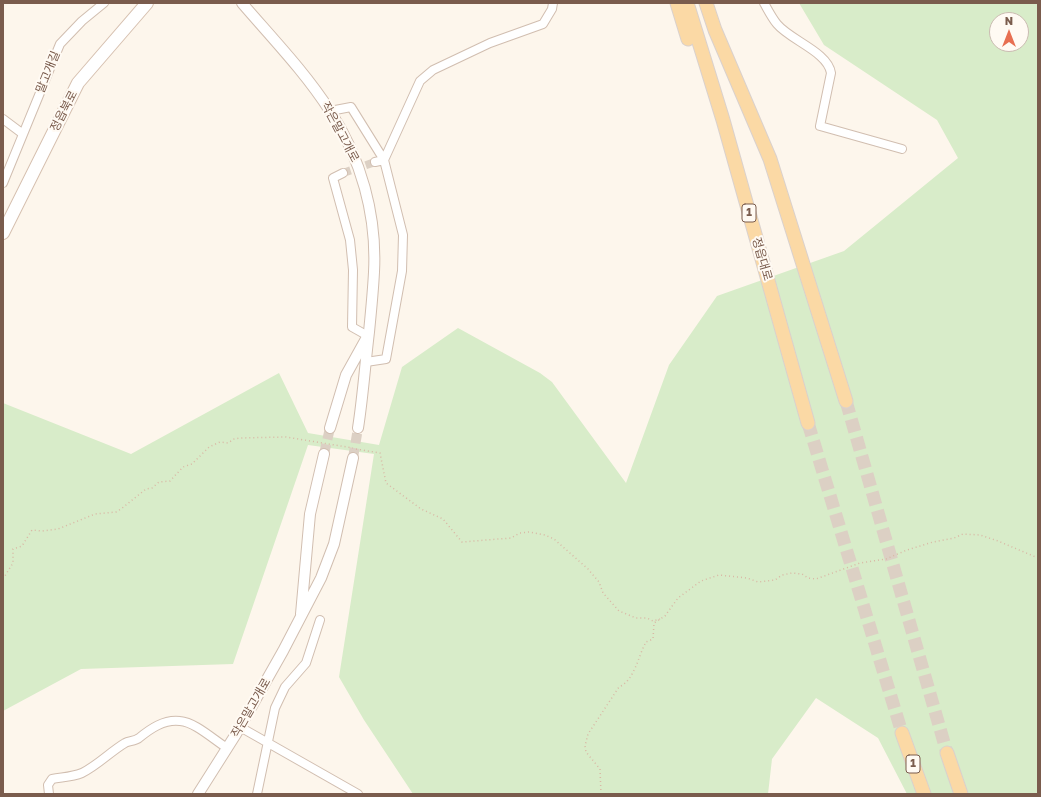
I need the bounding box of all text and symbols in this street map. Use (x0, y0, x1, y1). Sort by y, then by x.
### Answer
north arrow (989, 12, 1029, 52)
text: N (1005, 14, 1013, 27)
street label: 말고개길 (33, 49, 63, 95)
street label: 정읍북로 (48, 88, 80, 134)
street label: 작은말고개로 (318, 99, 362, 165)
road number: 1 (742, 204, 756, 222)
street label: 정읍대로 (749, 236, 775, 282)
street label: 작은말고개로 (228, 676, 274, 740)
road number: 1 (906, 755, 920, 773)

